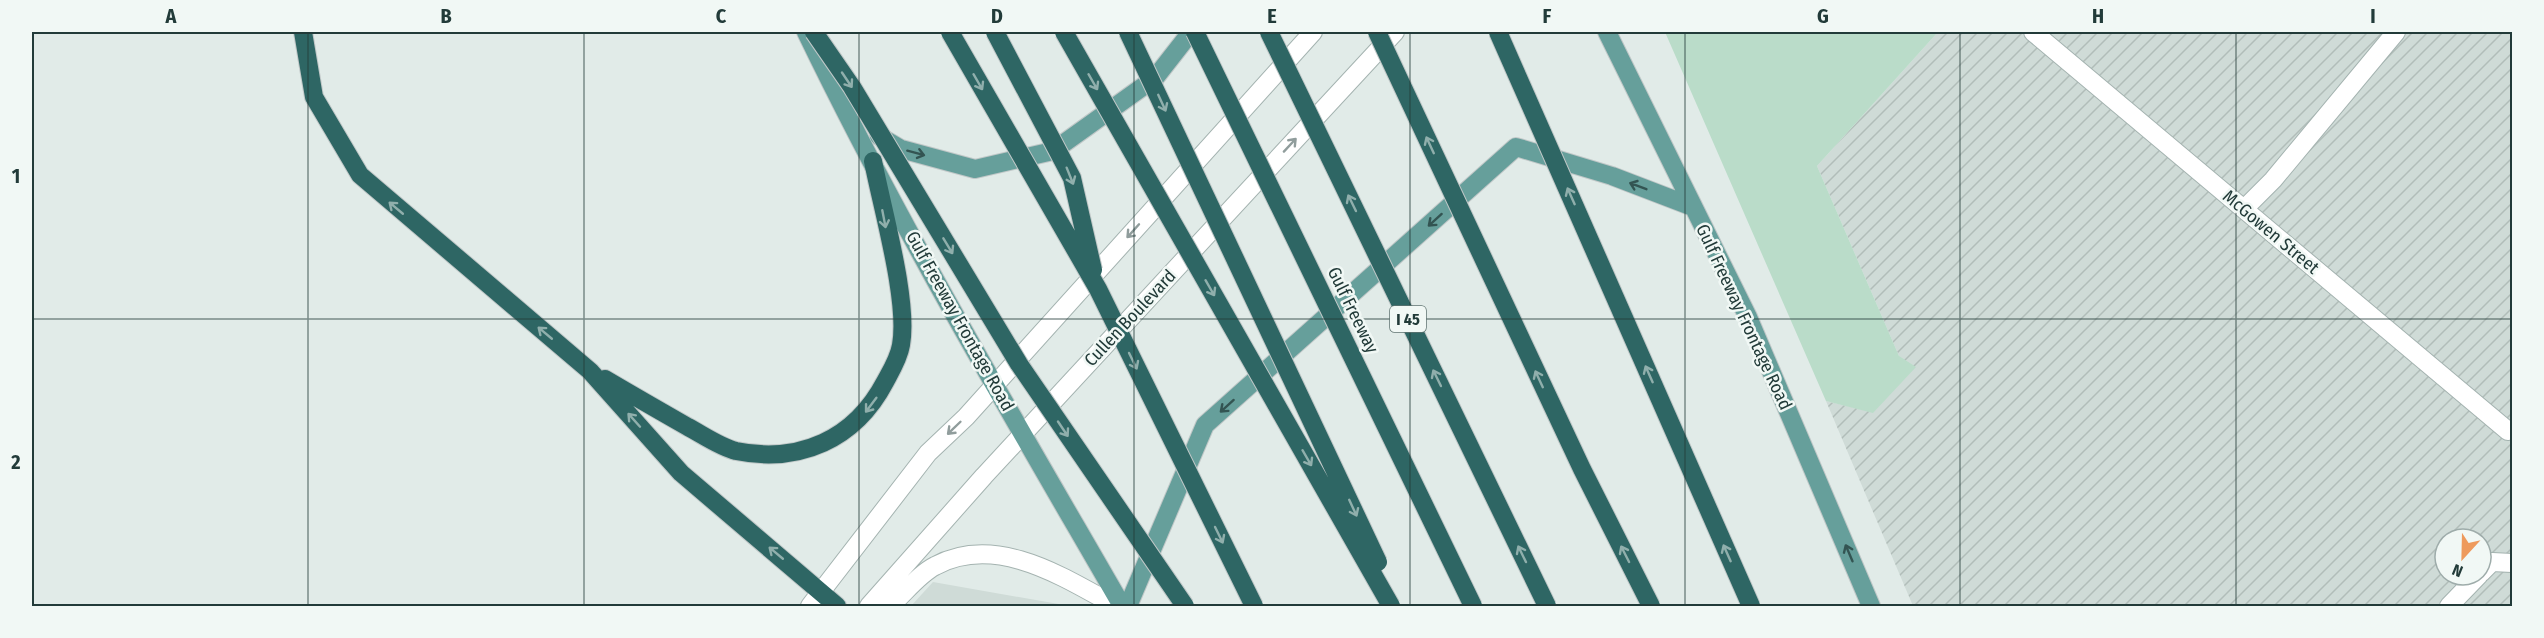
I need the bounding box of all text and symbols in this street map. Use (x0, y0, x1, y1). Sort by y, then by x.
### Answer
text: A (165, 4, 178, 28)
text: B (440, 4, 452, 28)
text: C (716, 4, 727, 28)
text: D (991, 4, 1003, 28)
text: E (1267, 4, 1277, 28)
text: F (1543, 4, 1552, 28)
text: G (1817, 4, 1829, 28)
text: H (2092, 4, 2104, 28)
text: I (2370, 4, 2376, 28)
one-way arrow (841, 71, 853, 87)
one-way arrow (973, 73, 985, 90)
one-way arrow (1088, 73, 1100, 90)
one-way arrow (1157, 94, 1169, 112)
one-way arrow (1424, 137, 1436, 155)
one-way arrow (1283, 138, 1297, 153)
one-way arrow (907, 148, 926, 160)
text: 1 (12, 164, 20, 188)
one-way arrow (1065, 167, 1076, 185)
one-way arrow (1629, 180, 1648, 191)
street label: McGowen Street (2218, 185, 2324, 279)
one-way arrow (1564, 187, 1576, 205)
one-way arrow (1346, 194, 1357, 212)
one-way arrow (389, 201, 404, 215)
one-way arrow (879, 208, 890, 228)
one-way arrow (1428, 213, 1443, 227)
street label: Gulf Freeway Frontage Road (1691, 221, 1797, 413)
one-way arrow (1126, 223, 1140, 238)
street label: Gulf Freeway Frontage Road (901, 227, 1019, 415)
one-way arrow (942, 237, 954, 254)
street label: Gulf Freeway (1323, 263, 1383, 357)
street label: Cullen Boulevard (1080, 265, 1180, 371)
one-way arrow (1205, 280, 1217, 297)
road number: I 45 (1390, 306, 1426, 332)
one-way arrow (537, 327, 553, 340)
one-way arrow (1128, 351, 1139, 369)
one-way arrow (1643, 366, 1654, 384)
one-way arrow (1430, 370, 1442, 388)
one-way arrow (1533, 371, 1545, 389)
one-way arrow (865, 396, 877, 412)
one-way arrow (1220, 399, 1235, 413)
one-way arrow (627, 413, 641, 428)
one-way arrow (1057, 420, 1069, 437)
one-way arrow (947, 421, 962, 436)
one-way arrow (1301, 449, 1313, 466)
text: 2 (10, 450, 21, 474)
one-way arrow (1347, 498, 1359, 516)
one-way arrow (1214, 526, 1226, 544)
north arrow (2433, 527, 2493, 587)
one-way arrow (1721, 544, 1732, 562)
one-way arrow (1842, 544, 1854, 562)
one-way arrow (1515, 545, 1527, 563)
one-way arrow (769, 546, 784, 560)
one-way arrow (1619, 546, 1630, 564)
text: N (2450, 560, 2466, 581)

